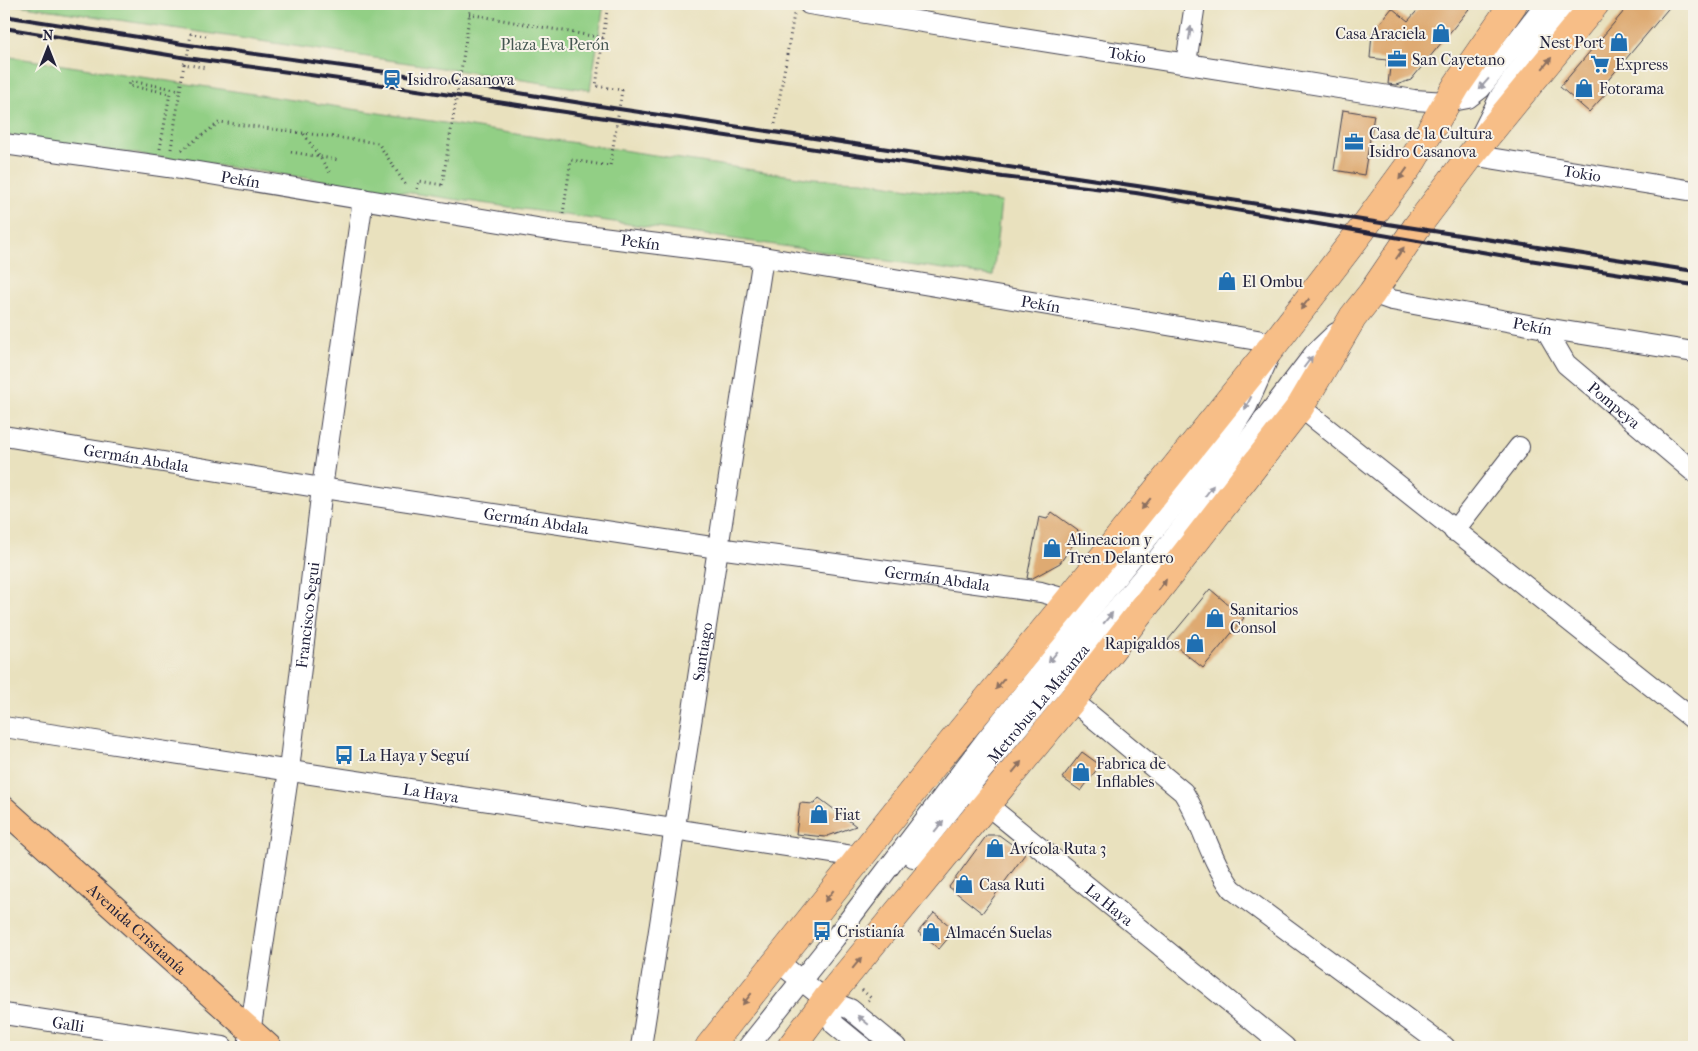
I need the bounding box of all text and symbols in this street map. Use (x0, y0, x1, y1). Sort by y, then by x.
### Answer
north arrow (22, 22, 72, 72)
shop icon: Casa Araciela (1430, 22, 1452, 44)
place label: Casa Araciela (1335, 24, 1427, 43)
one-way arrow (1187, 25, 1195, 41)
text: N (43, 27, 54, 44)
shop icon: Nest Port (1608, 31, 1630, 53)
place label: Nest Port (1539, 33, 1604, 52)
park label: Plaza Eva Perón (501, 35, 610, 54)
street label: Tokio (1107, 42, 1147, 67)
office icon: San Cayetano (1386, 48, 1408, 70)
place label: San Cayetano (1412, 50, 1505, 69)
supermarket icon: Express (1589, 53, 1611, 75)
place label: Express (1615, 55, 1668, 74)
one-way arrow (1541, 57, 1552, 70)
station icon: Isidro Casanova (381, 68, 403, 90)
place label: Isidro Casanova (407, 70, 515, 89)
one-way arrow (1478, 77, 1489, 90)
shop icon: Fotorama (1573, 77, 1595, 99)
place label: Fotorama (1599, 79, 1665, 98)
place label: Casa de la Cultura Isidro Casanova (1369, 124, 1493, 161)
office icon: Casa de la Cultura Isidro Casanova (1343, 131, 1365, 153)
street label: Tokio (1562, 160, 1602, 185)
street label: Pekín (219, 166, 262, 192)
one-way arrow (1398, 167, 1408, 181)
street label: Pekín (620, 230, 662, 254)
one-way arrow (1395, 246, 1405, 260)
shop icon: El Ombu (1216, 270, 1238, 292)
place label: El Ombu (1242, 272, 1303, 291)
street label: Pekín (1020, 291, 1062, 316)
one-way arrow (1300, 297, 1311, 310)
street label: Pekín (1511, 313, 1554, 339)
one-way arrow (1303, 355, 1313, 369)
street label: Pompeya (1584, 377, 1645, 433)
one-way arrow (1244, 396, 1252, 410)
street label: Germán Abdala (82, 440, 191, 476)
one-way arrow (1204, 485, 1215, 498)
one-way arrow (1141, 497, 1151, 511)
street label: Germán Abdala (482, 503, 591, 538)
place label: Alineacion y Tren Delantero (1066, 530, 1174, 567)
shop icon: Alineacion y Tren Delantero (1041, 537, 1063, 559)
street label: Francisco Segui (291, 560, 323, 669)
street label: Germán Abdala (883, 561, 992, 595)
one-way arrow (1156, 579, 1167, 592)
place label: Sanitarios Consol (1230, 600, 1298, 637)
shop icon: Sanitarios Consol (1204, 607, 1226, 629)
one-way arrow (1103, 612, 1114, 625)
street label: Santiago (688, 621, 716, 682)
shop icon: Rapigaldos (1184, 632, 1206, 654)
place label: Rapigaldos (1104, 634, 1180, 653)
street label: Metrobus La Matanza (983, 640, 1093, 767)
one-way arrow (1048, 650, 1059, 663)
one-way arrow (994, 678, 1005, 691)
bus stop icon: La Haya y Seguí (333, 744, 355, 766)
place label: La Haya y Seguí (359, 746, 469, 765)
place label: Fabrica de Inflables (1096, 754, 1166, 791)
one-way arrow (1011, 761, 1022, 774)
shop icon: Fabrica de Inflables (1070, 761, 1092, 783)
street label: La Haya (402, 779, 461, 806)
shop icon: Fiat (808, 803, 830, 825)
place label: Fiat (834, 805, 861, 824)
one-way arrow (934, 819, 945, 832)
shop icon: Avícola Ruta 3 (984, 837, 1006, 859)
place label: Avícola Ruta 3 (1009, 839, 1106, 858)
shop icon: Casa Ruti (953, 873, 975, 895)
place label: Casa Ruti (979, 875, 1045, 894)
street label: Avenida Cristianía (83, 879, 191, 978)
street label: La Haya (1082, 879, 1138, 930)
one-way arrow (824, 889, 834, 902)
bus stop icon: Cristianía (811, 920, 833, 942)
shop icon: Almacén Suelas (920, 921, 942, 943)
place label: Cristianía (837, 922, 905, 941)
place label: Almacén Suelas (945, 923, 1052, 942)
one-way arrow (852, 956, 863, 969)
one-way arrow (742, 992, 753, 1005)
street label: Galli (51, 1012, 86, 1036)
one-way arrow (857, 1014, 870, 1025)

